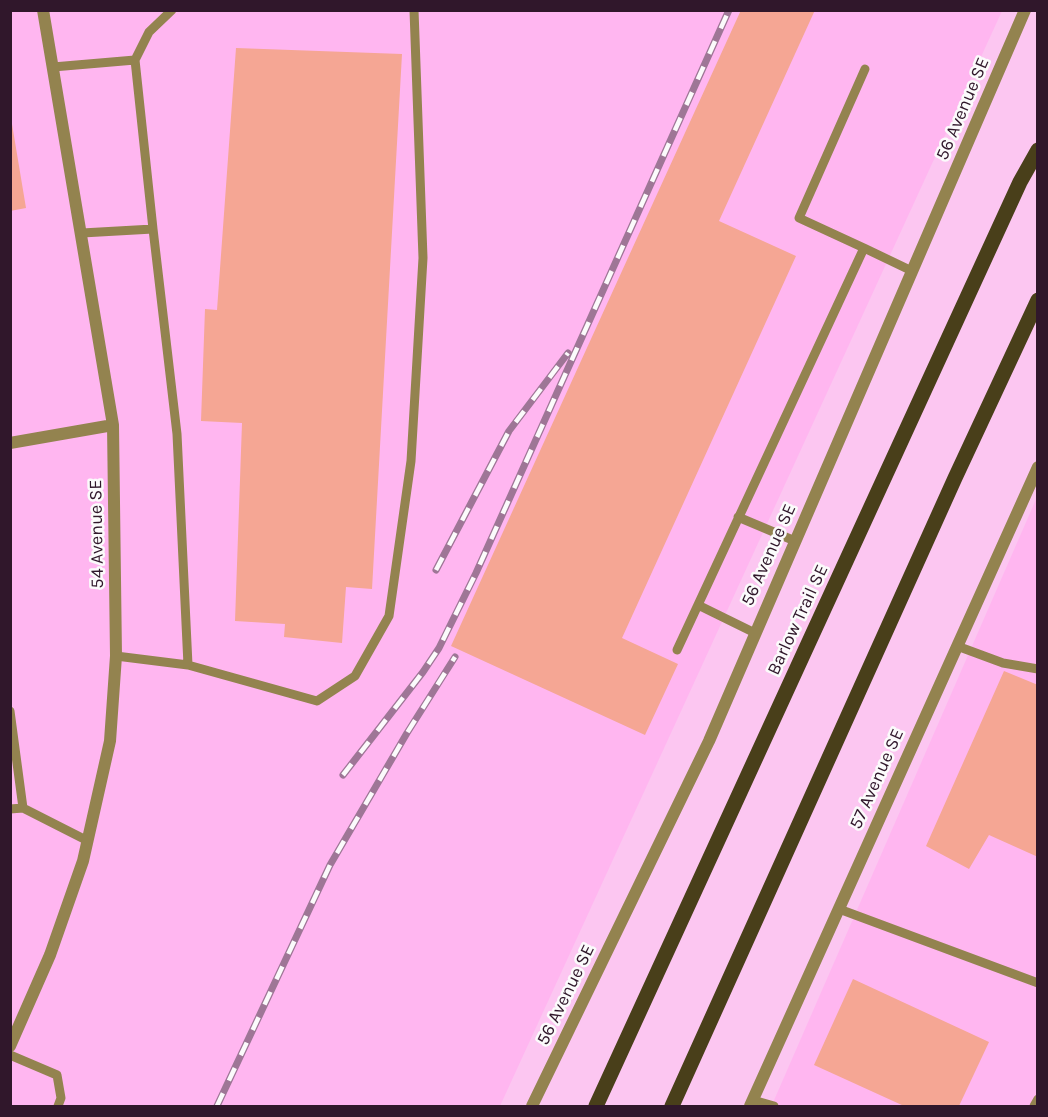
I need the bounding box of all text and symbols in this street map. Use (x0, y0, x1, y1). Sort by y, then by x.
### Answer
street label: 56 Avenue SE (932, 54, 994, 164)
street label: 54 Avenue SE (85, 479, 109, 589)
street label: 56 Avenue SE (737, 501, 801, 609)
street label: Barlow Trail SE (763, 561, 833, 679)
street label: 57 Avenue SE (845, 726, 909, 832)
street label: 56 Avenue SE (532, 941, 600, 1049)

